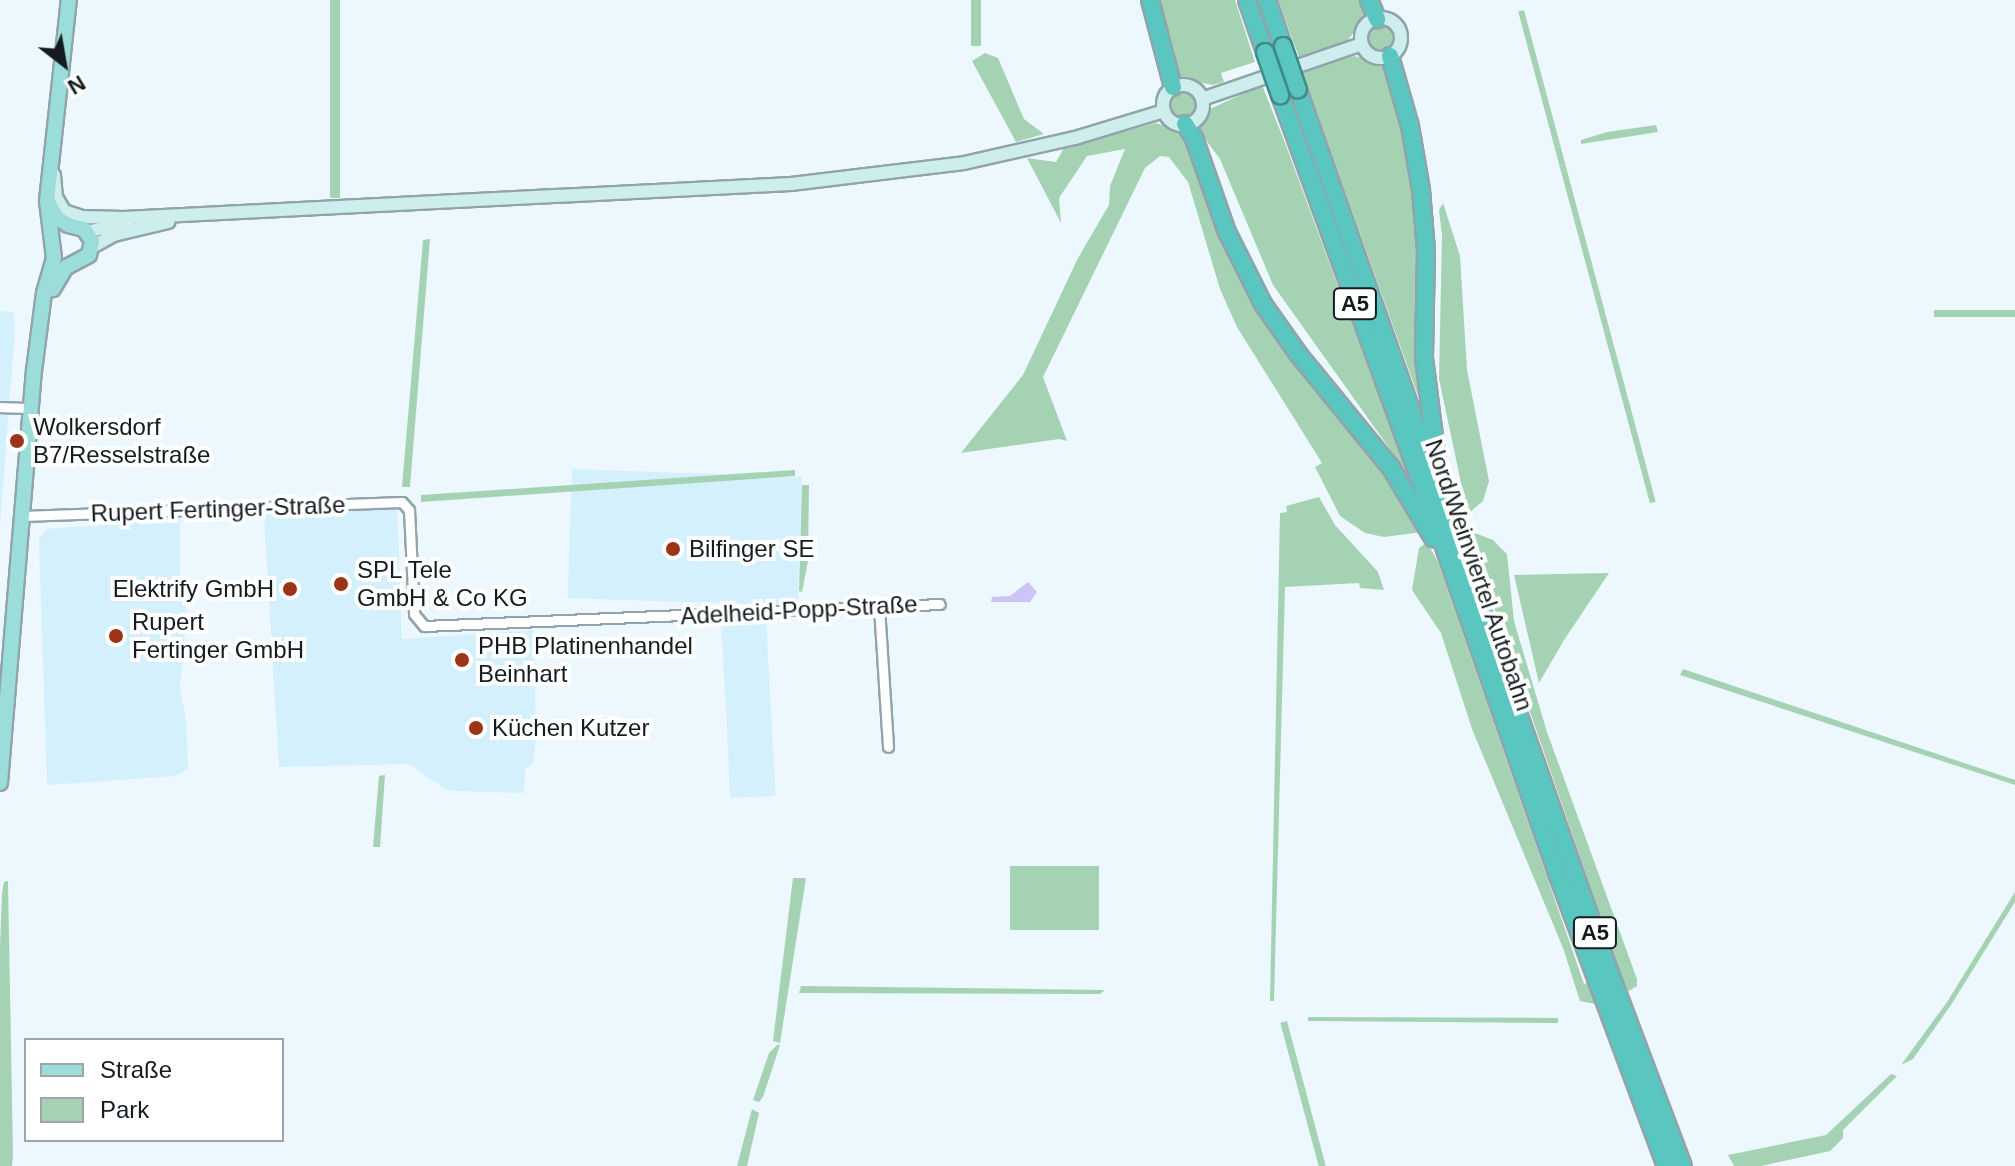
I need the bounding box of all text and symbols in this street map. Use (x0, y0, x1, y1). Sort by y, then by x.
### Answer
north arrow (24, 24, 104, 104)
text: N (63, 70, 90, 100)
road number: A5 (1331, 286, 1379, 322)
place label: Wolkersdorf B7/Resselstraße (33, 413, 210, 469)
marker: Wolkersdorf B7/Resselstraße (8, 432, 26, 450)
street label: Nord/Weinviertel Autobahn (1419, 435, 1539, 715)
street label: Rupert Fertinger-Straße (90, 490, 346, 528)
place label: Bilfinger SE (689, 535, 814, 563)
marker: Bilfinger SE (664, 540, 682, 558)
place label: SPL Tele GmbH & Co KG (357, 556, 528, 612)
place label: Elektrify GmbH (113, 575, 274, 603)
marker: SPL Tele GmbH & Co KG (332, 575, 350, 593)
marker: Elektrify GmbH (281, 580, 299, 598)
street label: Adelheid-Popp-Straße (680, 589, 918, 631)
place label: Rupert Fertinger GmbH (132, 608, 304, 664)
marker: Rupert Fertinger GmbH (107, 627, 125, 645)
place label: PHB Platinenhandel Beinhart (478, 632, 693, 688)
marker: PHB Platinenhandel Beinhart (453, 651, 471, 669)
place label: Küchen Kutzer (492, 714, 649, 742)
marker: Küchen Kutzer (467, 719, 485, 737)
road number: A5 (1571, 915, 1619, 951)
legend (24, 1038, 284, 1142)
text: Straße (100, 1056, 172, 1083)
text: Park (100, 1096, 149, 1123)

